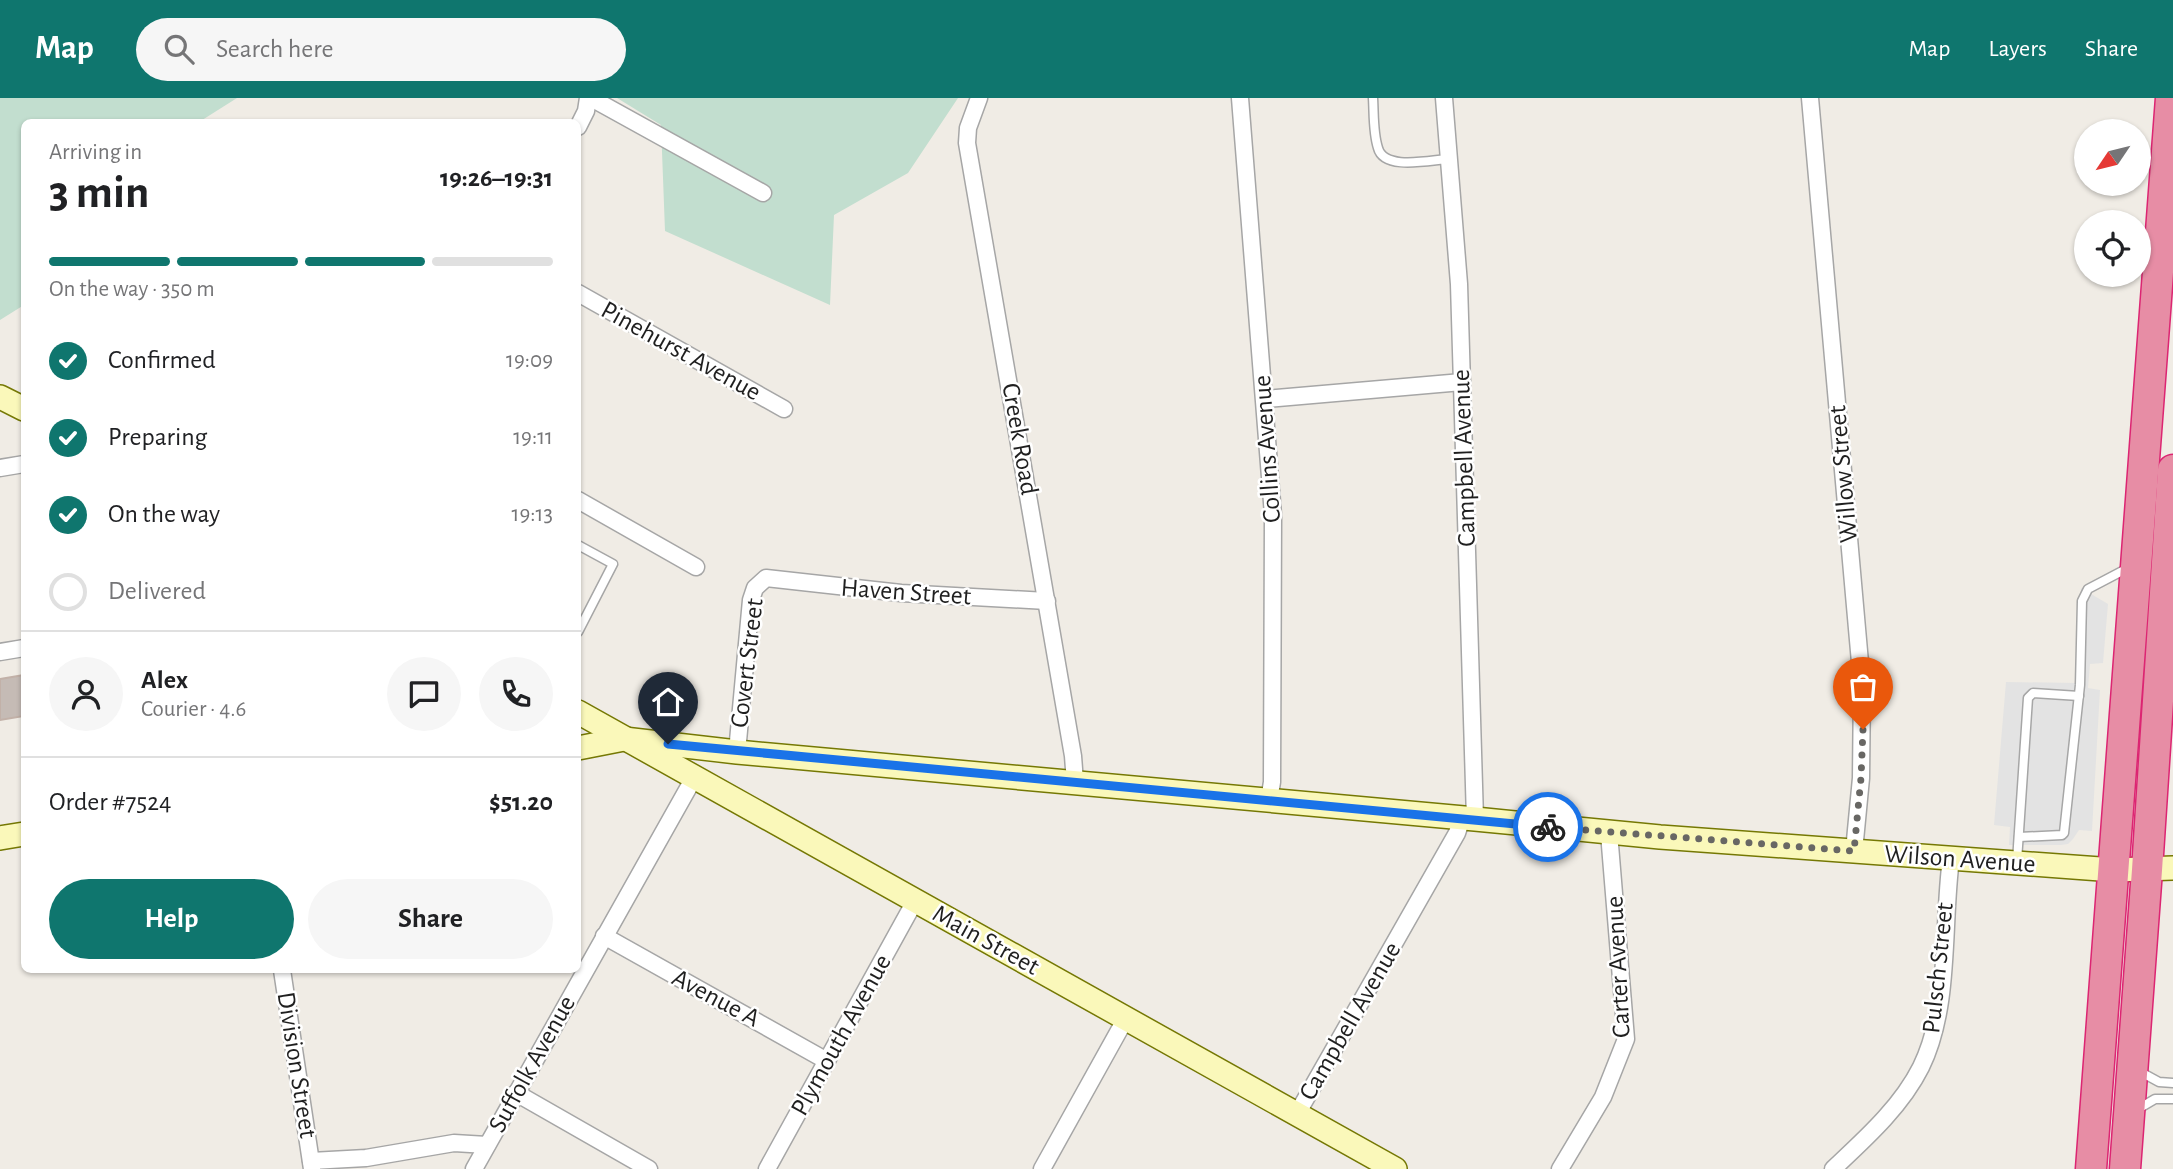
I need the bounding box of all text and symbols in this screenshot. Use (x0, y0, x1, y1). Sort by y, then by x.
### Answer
search box (136, 18, 626, 81)
icon: search (160, 30, 198, 68)
text: Map (35, 32, 94, 65)
text: Search here (216, 36, 334, 62)
text: Map (1908, 37, 1950, 61)
text: Layers (1988, 37, 2047, 61)
text: Share (2085, 37, 2138, 61)
north arrow (2074, 119, 2151, 196)
map controls (2074, 119, 2151, 287)
text: Arriving in (49, 141, 142, 164)
text: 19:26–19:31 (440, 165, 553, 191)
text: 3 min (49, 170, 149, 216)
button: locate (2074, 210, 2151, 287)
text: On the way · 350 m (49, 278, 215, 301)
street label: Pinehurst Avenue (597, 296, 765, 406)
icon: check (49, 342, 87, 380)
text: Confirmed (108, 347, 216, 373)
text: 19:09 (506, 349, 553, 372)
street label: Campbell Avenue (1448, 369, 1480, 547)
street label: Collins Avenue (1249, 374, 1285, 524)
street label: Creek Road (997, 381, 1043, 497)
street label: Willow Street (1824, 404, 1862, 544)
icon: check (49, 419, 87, 457)
text: Preparing (108, 424, 207, 450)
text: 19:11 (513, 426, 553, 449)
icon: check (49, 496, 87, 534)
text: On the way (108, 501, 220, 527)
text: 19:13 (512, 503, 553, 526)
street label: Haven Street (840, 574, 972, 610)
text: Delivered (108, 578, 206, 604)
street label: Covert Street (726, 597, 768, 729)
button: person (49, 657, 123, 731)
button: chat (387, 657, 461, 731)
button: phone (479, 657, 553, 731)
pin (1833, 657, 1893, 729)
text: Alex (141, 667, 188, 693)
icon: bag (1844, 668, 1882, 706)
pin (638, 672, 698, 744)
icon: home (649, 683, 687, 721)
text: Courier · 4.6 (141, 698, 246, 721)
text: Order #7524 (49, 789, 172, 815)
text: $51.20 (489, 789, 553, 815)
courier (1513, 792, 1583, 862)
icon: bike (1529, 808, 1567, 846)
street label: Wilson Avenue (1883, 841, 2037, 877)
button: Help (49, 879, 294, 959)
button: Share (308, 879, 553, 959)
street label: Carter Avenue (1601, 895, 1635, 1039)
street label: Main Street (928, 900, 1044, 980)
street label: Pulsch Street (1918, 901, 1958, 1035)
street label: Campbell Avenue (1294, 938, 1406, 1104)
street label: Plymouth Avenue (786, 950, 896, 1120)
street label: Avenue A (668, 964, 764, 1032)
street label: Division Street (273, 990, 321, 1140)
street label: Suffolk Avenue (484, 991, 580, 1137)

